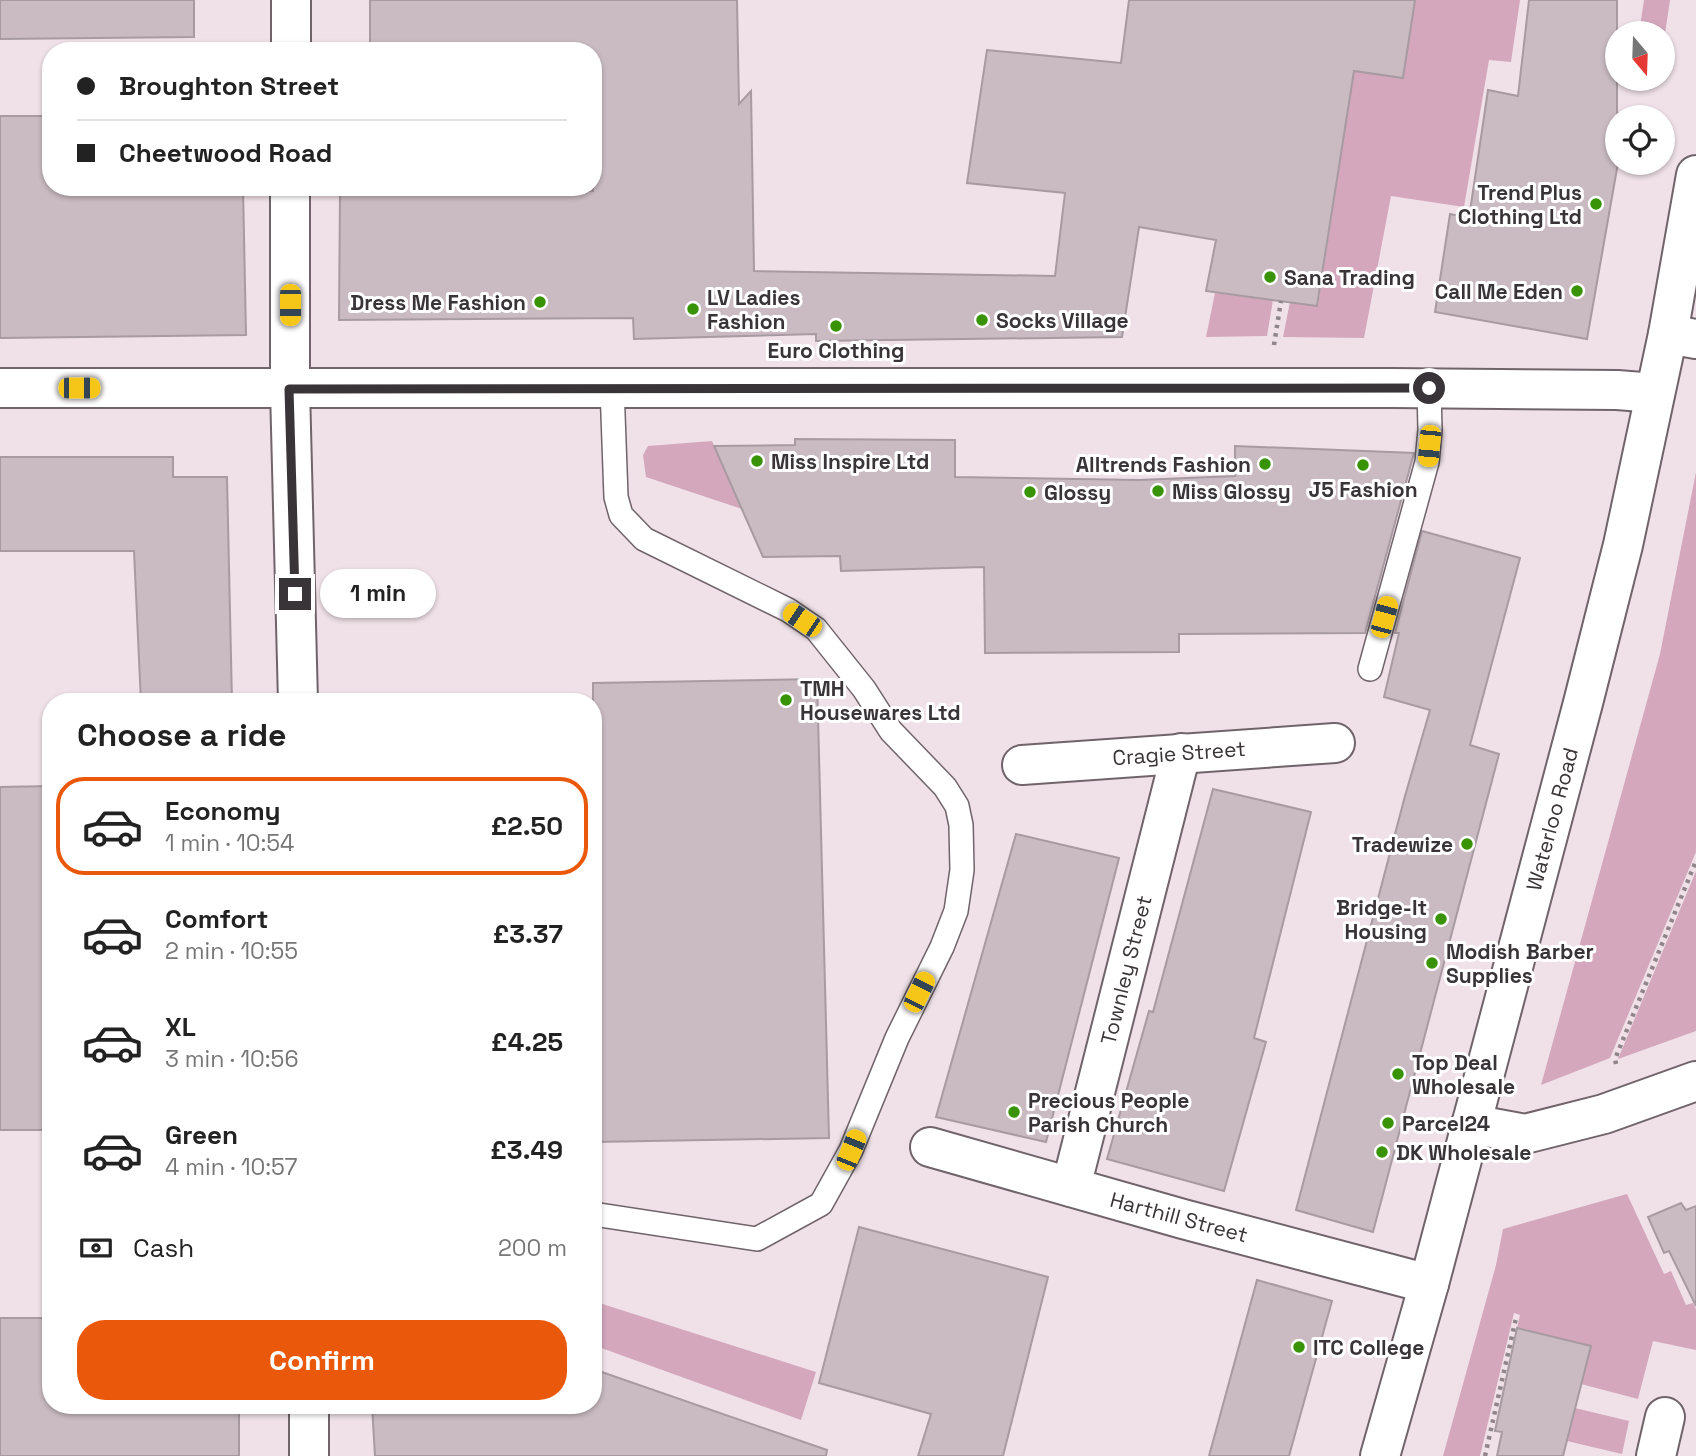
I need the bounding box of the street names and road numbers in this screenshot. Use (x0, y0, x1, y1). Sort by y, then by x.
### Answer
street label: Cragie Street (1111, 735, 1247, 771)
street label: Waterloo Road (1520, 744, 1584, 894)
street label: Townley Street (1094, 893, 1158, 1047)
street label: Harthill Street (1107, 1186, 1251, 1248)

